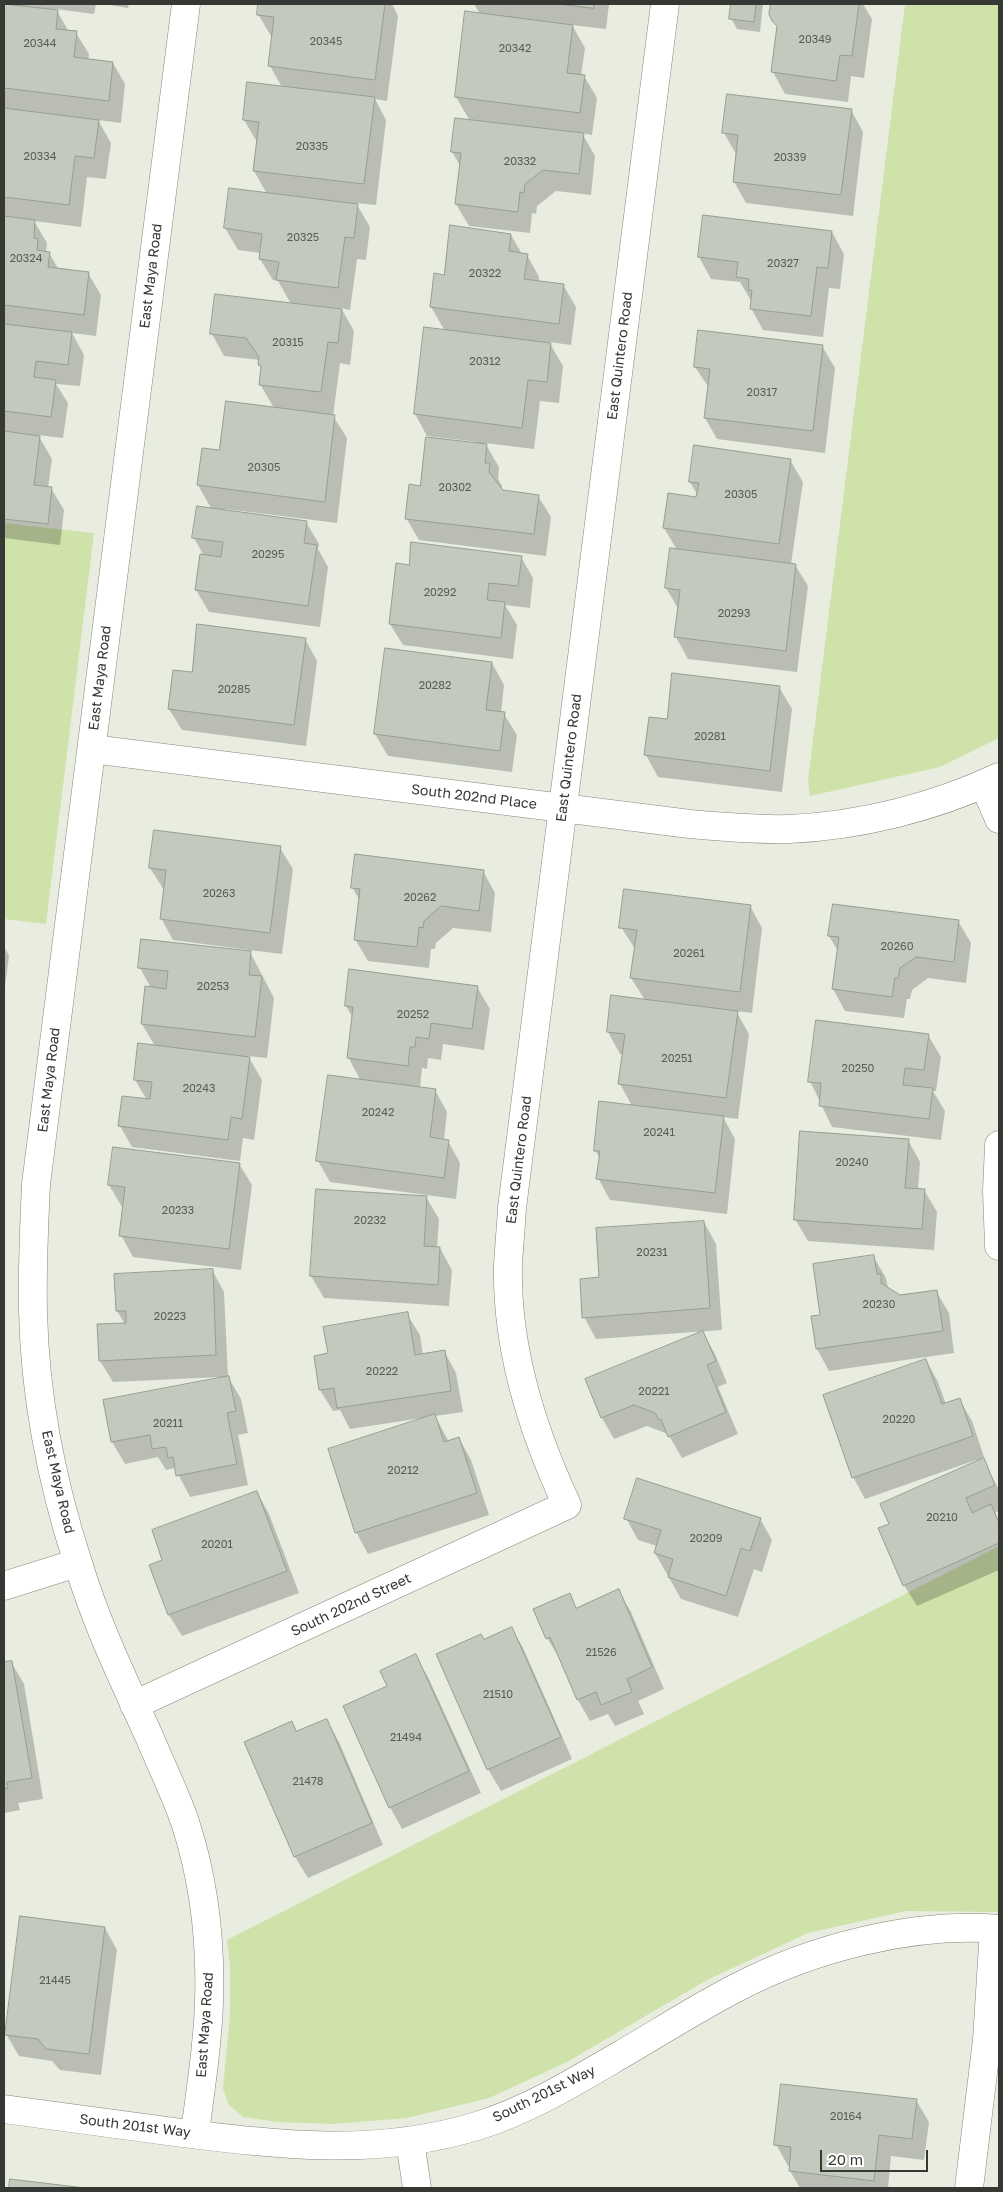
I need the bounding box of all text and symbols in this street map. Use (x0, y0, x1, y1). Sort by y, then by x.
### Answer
house number: 20349 (799, 33, 831, 47)
house number: 20345 (310, 35, 342, 49)
house number: 20344 (23, 37, 57, 51)
house number: 20342 (499, 42, 531, 56)
house number: 20335 (296, 140, 328, 154)
house number: 20334 (24, 150, 56, 164)
house number: 20339 (774, 151, 806, 165)
house number: 20332 (504, 155, 536, 169)
street label: East Maya Road (136, 223, 166, 329)
house number: 20325 (287, 231, 319, 245)
house number: 20324 (10, 252, 42, 266)
house number: 20327 (767, 257, 799, 271)
house number: 20322 (469, 267, 501, 281)
street label: East Quintero Road (604, 291, 636, 421)
house number: 20315 (272, 336, 304, 350)
house number: 20312 (469, 355, 501, 369)
house number: 20317 (747, 386, 777, 400)
house number: 20305 (248, 461, 280, 475)
house number: 20302 (439, 481, 471, 495)
house number: 20305 (725, 488, 757, 502)
house number: 20295 (252, 548, 284, 562)
house number: 20292 (424, 586, 456, 600)
house number: 20293 (718, 607, 750, 621)
street label: East Maya Road (85, 625, 115, 731)
house number: 20282 (419, 679, 451, 693)
house number: 20285 (218, 683, 250, 697)
street label: East Quintero Road (553, 693, 585, 823)
house number: 20281 (694, 730, 726, 744)
street label: South 202nd Place (410, 781, 538, 813)
house number: 20263 (203, 887, 235, 901)
house number: 20262 (404, 891, 436, 905)
house number: 20260 (880, 940, 914, 954)
house number: 20261 (673, 947, 705, 961)
house number: 20253 (197, 980, 229, 994)
house number: 20252 (397, 1008, 429, 1022)
street label: East Maya Road (34, 1027, 64, 1133)
house number: 20251 (661, 1052, 693, 1066)
house number: 20250 (842, 1062, 874, 1076)
house number: 20243 (183, 1082, 215, 1096)
street label: East Quintero Road (503, 1095, 535, 1225)
house number: 20242 (362, 1106, 394, 1120)
house number: 20241 (643, 1126, 675, 1140)
house number: 20240 (835, 1156, 869, 1170)
house number: 20233 (162, 1204, 194, 1218)
house number: 20232 (354, 1214, 386, 1228)
house number: 20231 (636, 1246, 668, 1260)
house number: 20230 (863, 1298, 895, 1312)
house number: 20223 (154, 1310, 186, 1324)
house number: 20222 (366, 1365, 398, 1379)
house number: 20221 (638, 1385, 670, 1399)
house number: 20220 (883, 1413, 915, 1427)
house number: 20211 (153, 1417, 183, 1431)
street label: East Maya Road (38, 1429, 78, 1535)
house number: 20212 (387, 1464, 419, 1478)
house number: 20210 (926, 1511, 958, 1525)
house number: 20209 (689, 1532, 723, 1546)
house number: 20201 (201, 1538, 233, 1552)
street label: South 202nd Street (288, 1570, 414, 1640)
house number: 21526 (585, 1646, 617, 1660)
house number: 21510 (483, 1688, 513, 1702)
house number: 21494 (390, 1731, 422, 1745)
house number: 21478 (293, 1775, 323, 1789)
street label: East Maya Road (193, 1972, 217, 2078)
house number: 21445 (39, 1974, 71, 1988)
street label: South 201st Way (490, 2062, 598, 2126)
house number: 20164 (830, 2110, 862, 2124)
street label: South 201st Way (78, 2111, 192, 2141)
scale bar (823, 2140, 930, 2172)
text: 20 m (828, 2150, 863, 2168)

